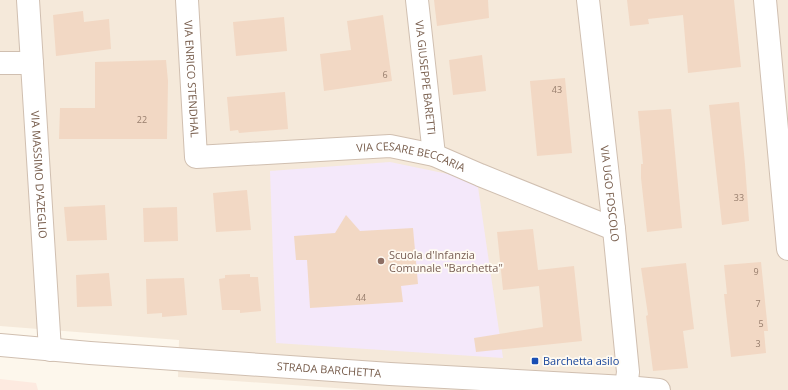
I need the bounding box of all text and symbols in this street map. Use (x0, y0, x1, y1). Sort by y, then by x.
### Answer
street label: VIA GIUSEPPE BARETTI (412, 19, 440, 136)
street label: VIA ENRICO STENDHAL (181, 20, 203, 138)
house number: 6 (382, 68, 388, 81)
house number: 43 (552, 83, 562, 96)
street label: VIA MASSIMO D'AZEGLIO (28, 110, 51, 239)
house number: 22 (137, 113, 147, 126)
street label: VIA CESARE BECCARIA (356, 138, 468, 175)
street label: VIA UGO FOSCOLO (598, 145, 623, 243)
house number: 33 (734, 191, 744, 204)
place label: Scuola d'Infanzia Comunale "Barchetta" (389, 247, 503, 275)
marker: Scuola d'Infanzia Comunale "Barchetta" (376, 256, 386, 266)
house number: 9 (753, 265, 759, 278)
house number: 44 (356, 291, 366, 304)
house number: 7 (755, 297, 761, 310)
house number: 5 (758, 317, 764, 330)
house number: 3 (755, 337, 761, 350)
place label: Barchetta asilo (543, 353, 620, 368)
marker: Barchetta asilo (530, 356, 540, 366)
street label: STRADA BARCHETTA (276, 358, 382, 380)

